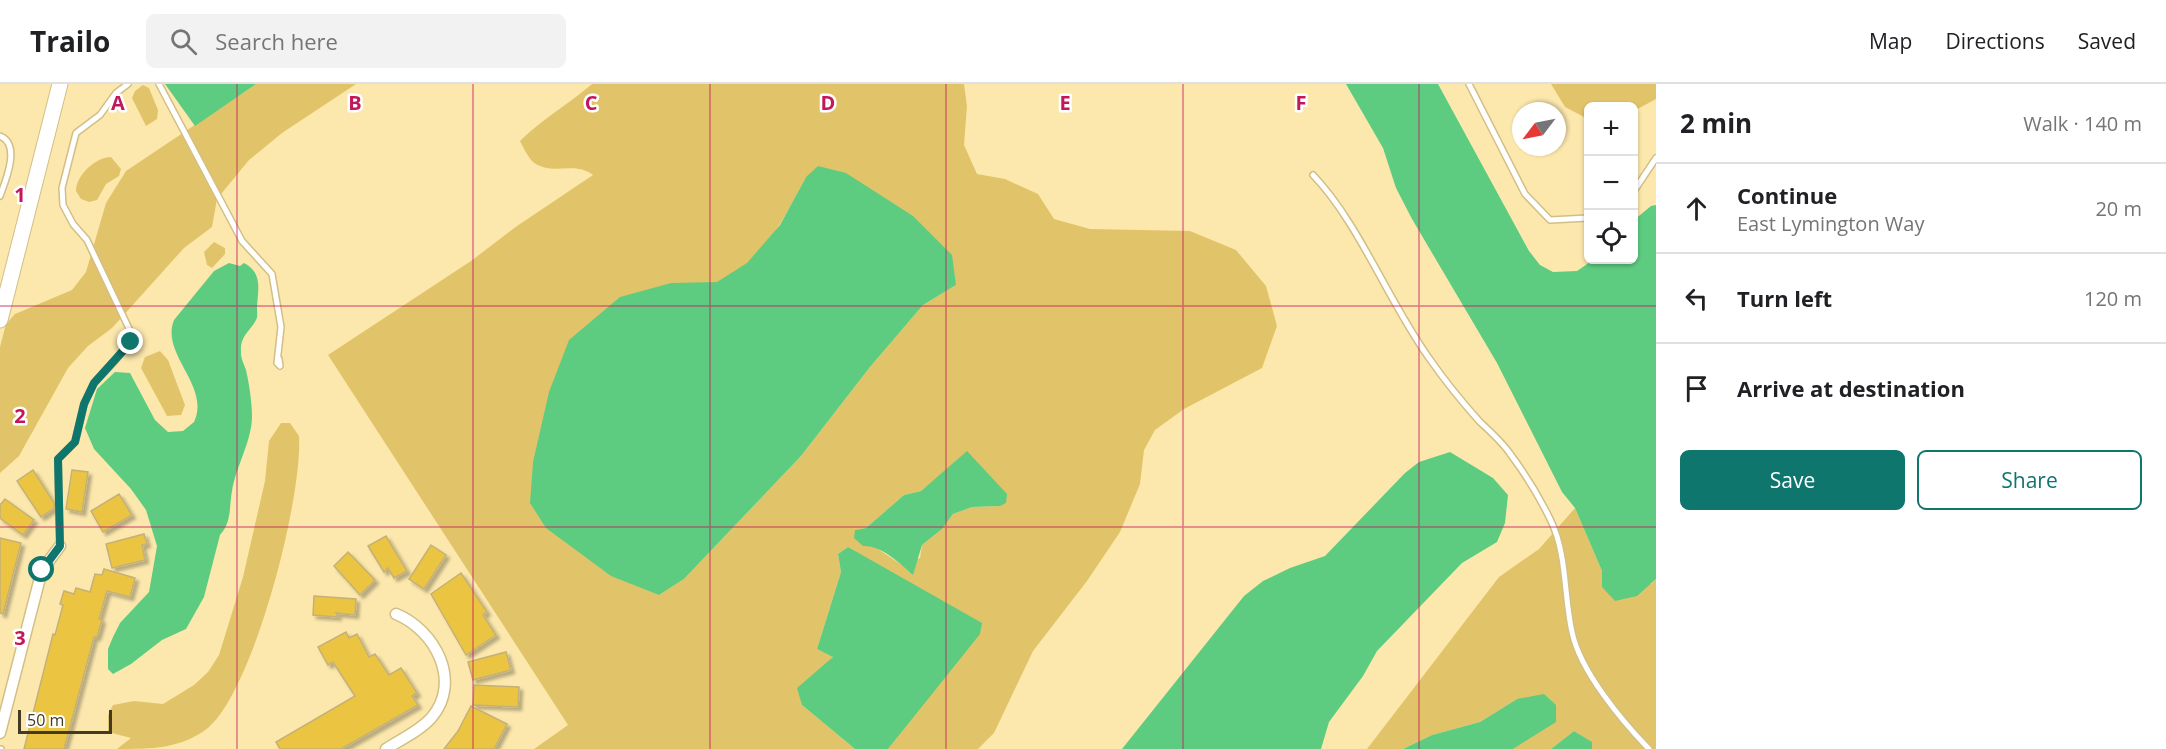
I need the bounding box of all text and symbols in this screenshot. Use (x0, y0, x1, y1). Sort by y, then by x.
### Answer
search box (146, 14, 566, 68)
text: Trailo (30, 22, 110, 60)
icon: search (167, 25, 200, 58)
text: Search here (215, 26, 338, 56)
text: Map (1869, 27, 1912, 55)
text: Directions (1945, 27, 2045, 55)
text: Saved (2078, 27, 2136, 55)
text: A (111, 89, 125, 116)
text: B (348, 89, 362, 116)
text: C (585, 89, 598, 116)
text: D (821, 89, 835, 116)
text: E (1059, 89, 1071, 116)
text: F (1296, 89, 1306, 116)
north arrow (1512, 102, 1566, 156)
map controls (1584, 102, 1638, 264)
button: + (1584, 102, 1638, 156)
text: 2 min (1680, 105, 1752, 141)
text: Walk · 140 m (2023, 110, 2142, 137)
button: − (1584, 156, 1638, 210)
text: Continue (1737, 180, 1837, 210)
text: 1 (14, 181, 26, 208)
icon: ahead (1680, 192, 1713, 225)
text: 20 m (2095, 195, 2142, 222)
button: locate (1584, 210, 1638, 264)
text: East Lymington Way (1737, 210, 1924, 237)
icon: left (1680, 282, 1713, 315)
text: Turn left (1737, 283, 1832, 313)
text: 120 m (2084, 285, 2142, 312)
route end (117, 328, 143, 354)
icon: arrive (1680, 372, 1713, 405)
text: Arrive at destination (1737, 373, 1965, 403)
text: 2 (14, 402, 26, 429)
button: Save (1680, 450, 1905, 510)
button: Share (1917, 450, 2142, 510)
route start (28, 556, 54, 582)
text: 3 (14, 624, 26, 651)
scale bar (18, 707, 112, 734)
text: 50 m (27, 709, 64, 731)

